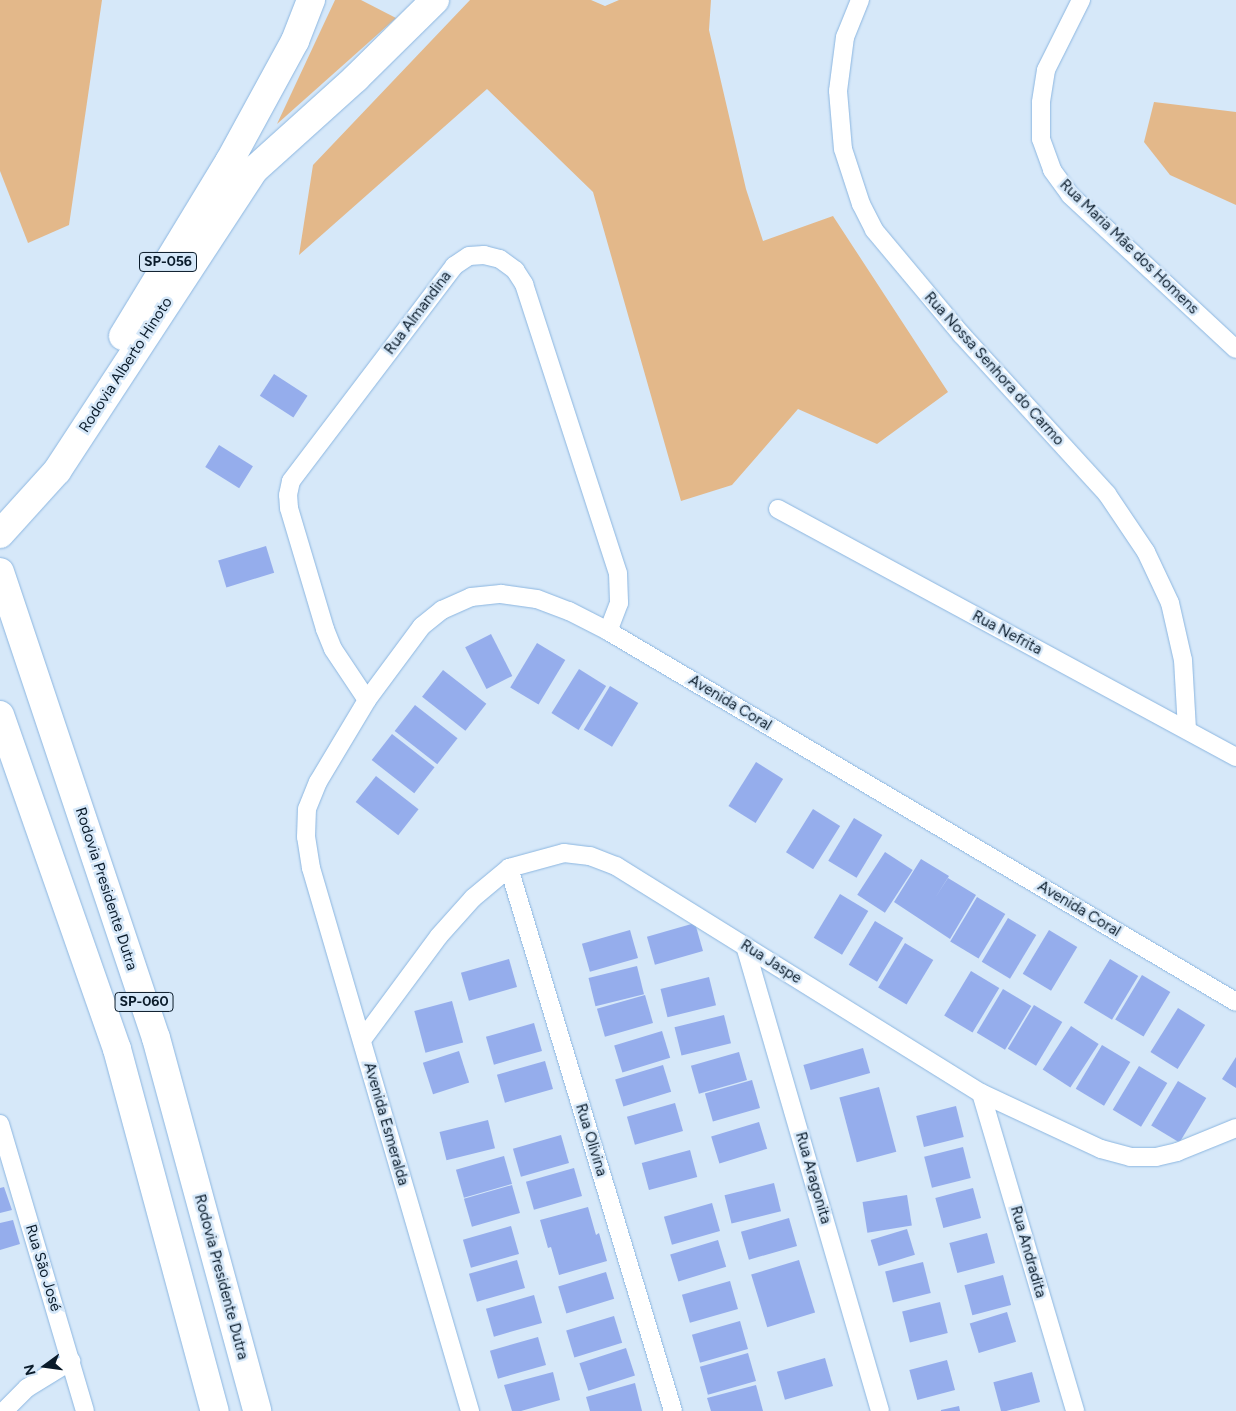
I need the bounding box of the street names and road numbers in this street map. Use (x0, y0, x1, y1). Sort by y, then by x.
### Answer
street label: Rua Maria Mãe dos Homens (1056, 176, 1202, 318)
road number: SP-056 (138, 250, 198, 274)
street label: Rua Almandina (381, 268, 455, 358)
street label: Rua Nossa Senhora do Carmo (920, 289, 1068, 449)
street label: Rodovia Alberto Hinoto (76, 294, 176, 436)
street label: Rua Nefrita (969, 607, 1045, 659)
street label: Avenida Coral (685, 671, 775, 735)
street label: Rodovia Presidente Dutra (71, 805, 141, 973)
street label: Avenida Coral (1034, 877, 1124, 941)
street label: Rua Jaspe (737, 936, 805, 988)
road number: SP-060 (114, 990, 174, 1014)
street label: Avenida Esmeralda (360, 1060, 412, 1188)
street label: Rua Olivina (571, 1102, 611, 1178)
street label: Rua Aragonita (791, 1130, 835, 1226)
street label: Rodovia Presidente Dutra (190, 1192, 252, 1362)
street label: Rua Andradita (1006, 1204, 1050, 1300)
street label: Rua São José (21, 1222, 65, 1314)

